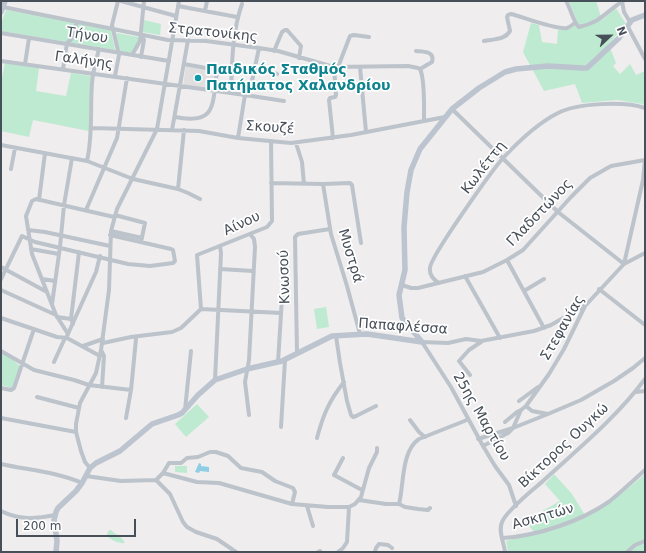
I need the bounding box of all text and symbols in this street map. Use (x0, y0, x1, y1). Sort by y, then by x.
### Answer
north arrow (590, 16, 630, 56)
street label: Στρατονίκης (167, 20, 259, 46)
street label: Τήνου (65, 24, 109, 48)
text: N (614, 25, 629, 38)
street label: Γαλήνης (54, 49, 114, 73)
place label: Παιδικός Σταθμός Πατήματος Χαλανδρίου (206, 62, 390, 94)
marker: Παιδικός Σταθμός Πατήματος Χαλανδρίου (193, 73, 203, 83)
street label: Σκουζέ (245, 118, 295, 138)
street label: Κωλέττη (458, 138, 510, 198)
street label: Γλαδστώνος (504, 176, 576, 250)
street label: Αίνου (221, 208, 263, 240)
street label: Μυστρά (334, 227, 366, 285)
street label: Κνωσού (276, 250, 294, 304)
street label: Στεφανίας (537, 292, 589, 364)
street label: Παπαφλέσσα (358, 315, 448, 339)
street label: 25ης Μαρτίου (449, 370, 513, 464)
street label: Βίκτορος Ουγκώ (515, 400, 613, 492)
street label: Ασκητών (510, 500, 576, 534)
scale bar (18, 511, 138, 537)
text: 200 m (23, 519, 61, 533)

